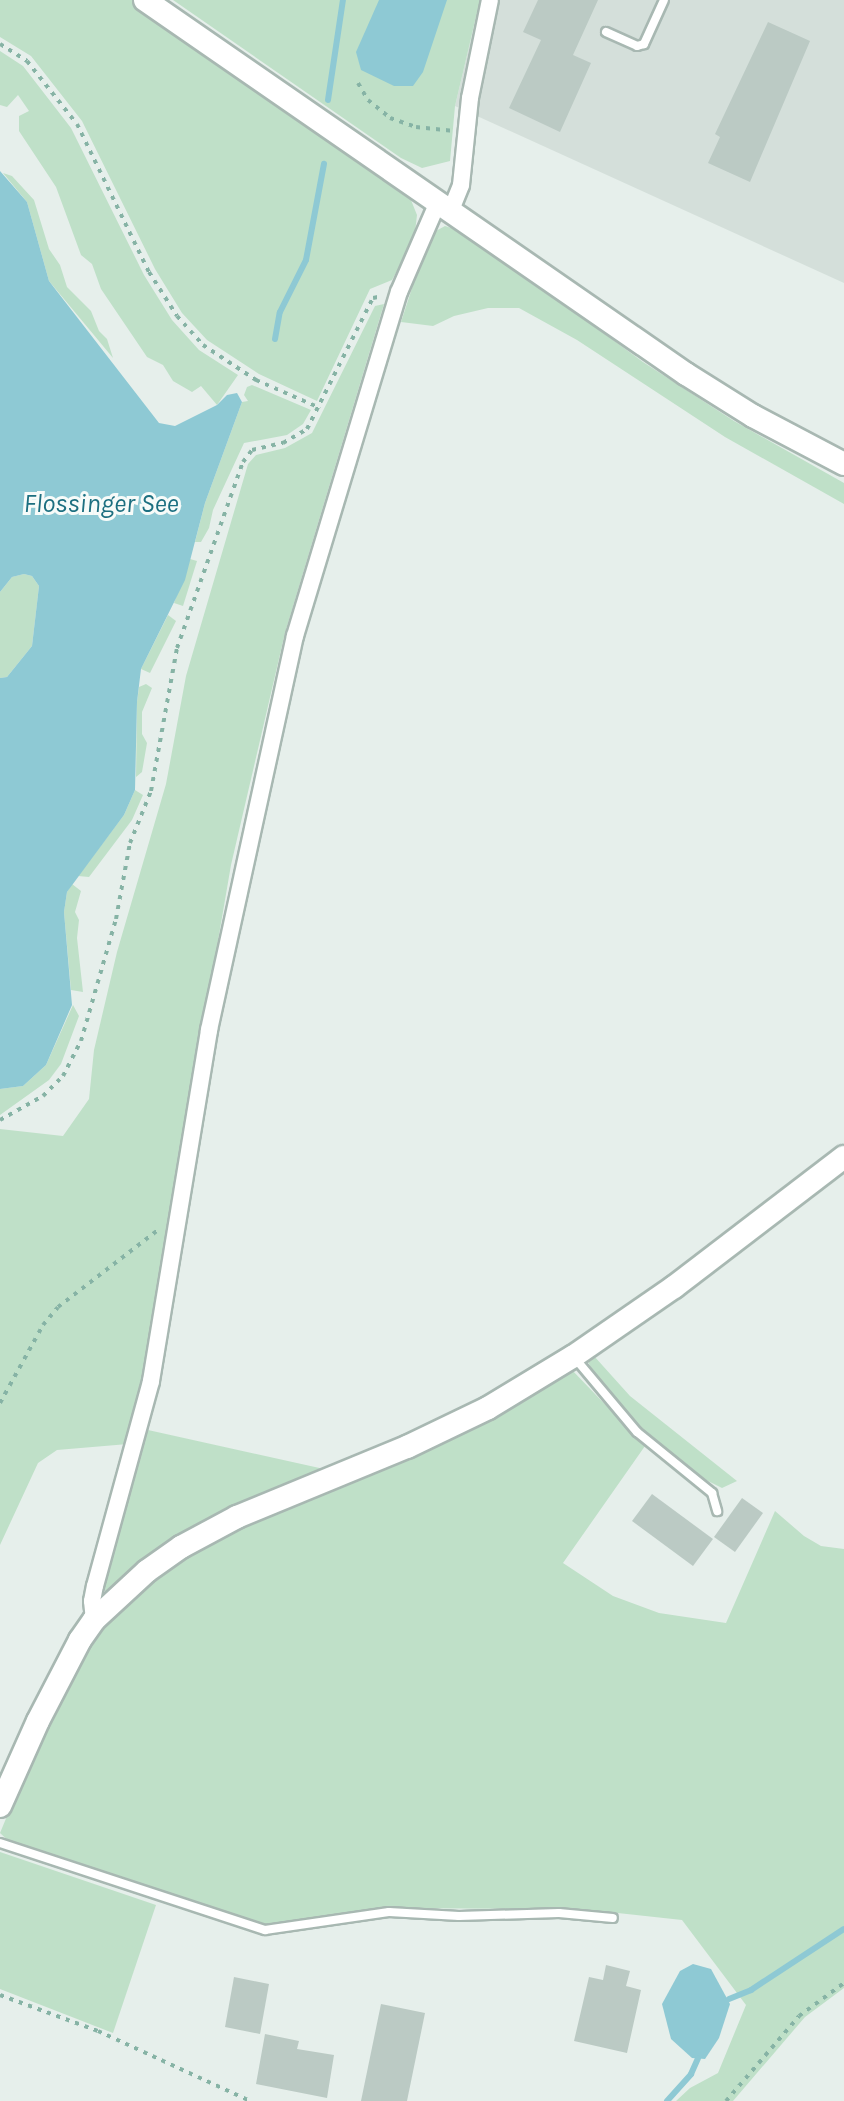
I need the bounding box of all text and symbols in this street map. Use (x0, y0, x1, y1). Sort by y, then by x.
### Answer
water label: Flossinger See (23, 488, 179, 520)

